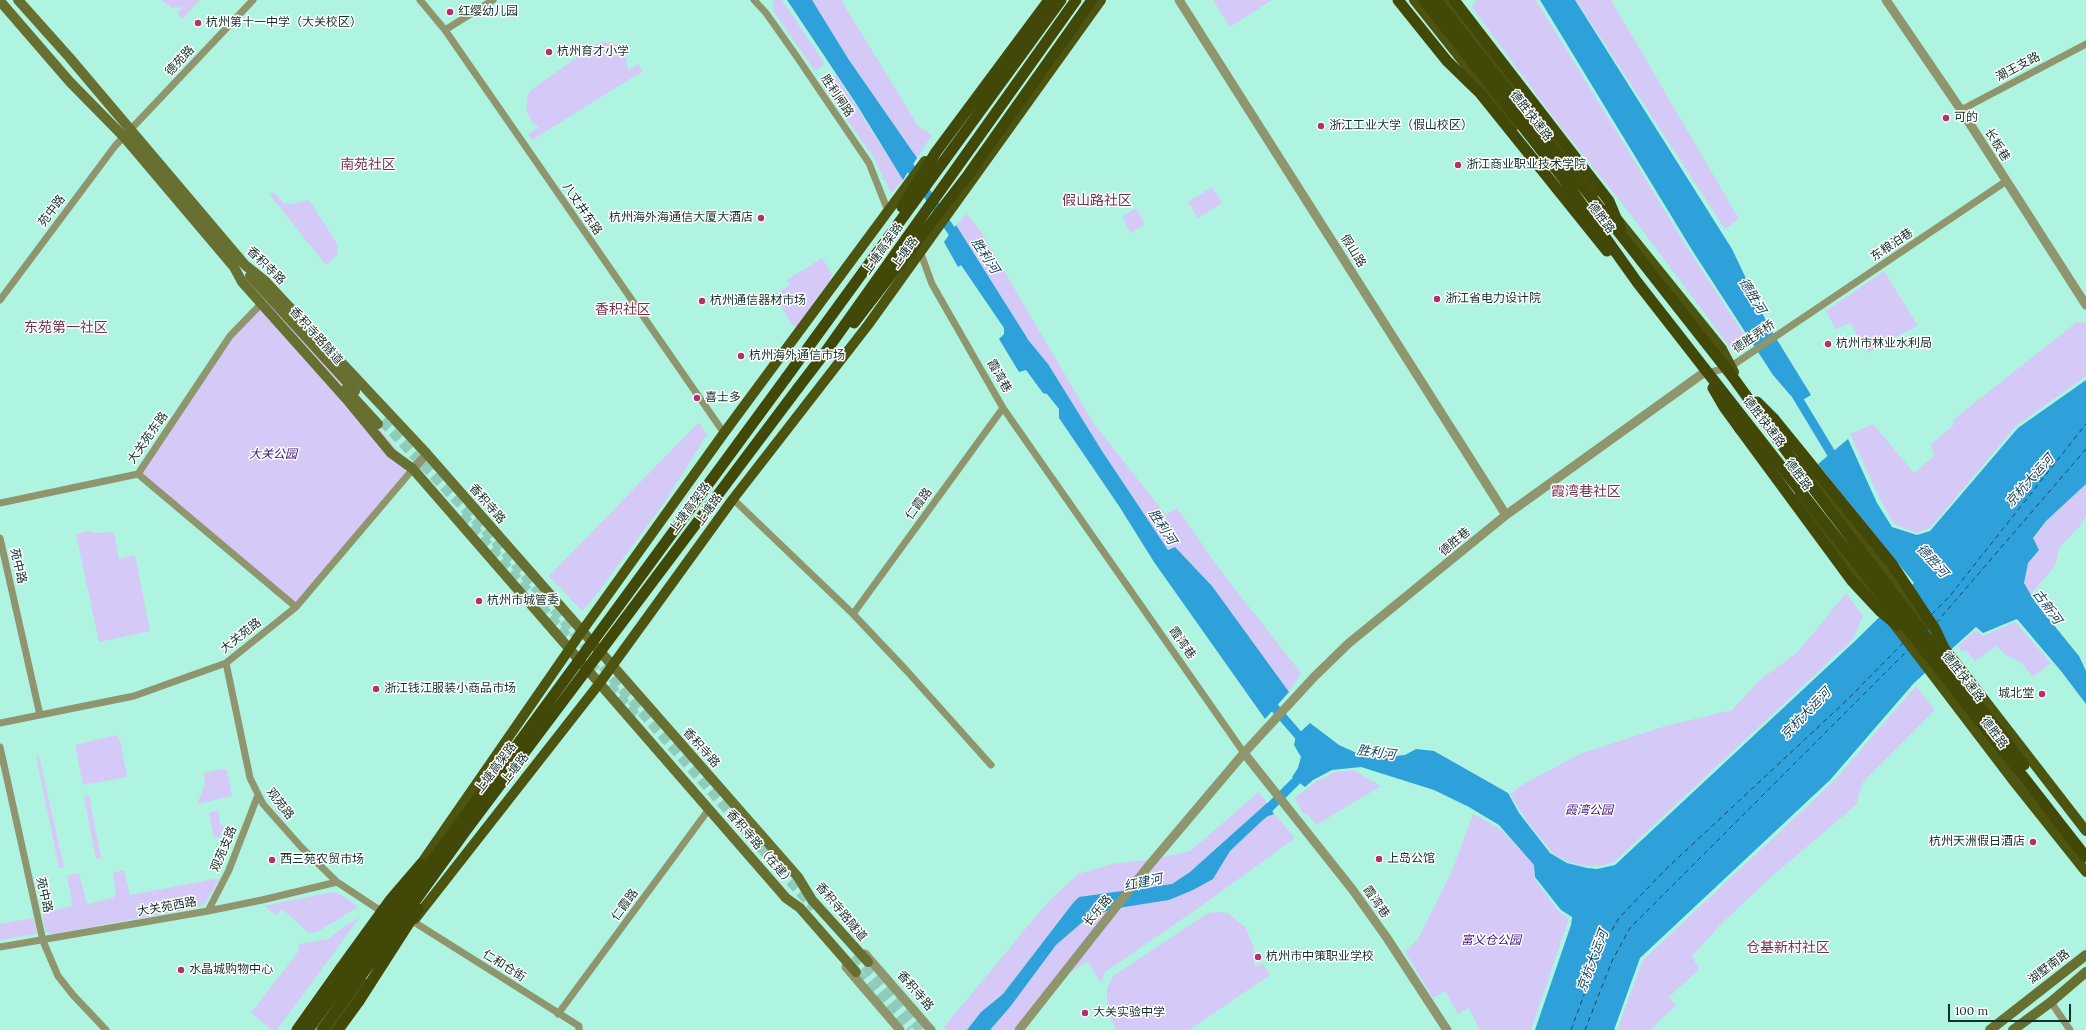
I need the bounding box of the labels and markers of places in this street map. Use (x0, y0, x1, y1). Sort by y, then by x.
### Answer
place label: 红缨幼儿园 (458, 5, 518, 19)
marker: 红缨幼儿园 (445, 7, 455, 17)
place label: 杭州第十一中学（大关校区） (206, 16, 362, 30)
marker: 杭州第十一中学（大关校区） (193, 18, 203, 28)
place label: 杭州育才小学 (557, 45, 629, 59)
marker: 杭州育才小学 (544, 47, 554, 57)
place label: 可的 (1954, 111, 1978, 125)
marker: 可的 (1941, 113, 1951, 123)
place label: 浙江工业大学（假山校区） (1329, 119, 1473, 133)
marker: 浙江工业大学（假山校区） (1316, 121, 1326, 131)
place label: 浙江商业职业技术学院 (1466, 158, 1586, 172)
marker: 浙江商业职业技术学院 (1453, 160, 1463, 170)
place label: 杭州海外海通信大厦大酒店 (609, 211, 753, 225)
marker: 杭州海外海通信大厦大酒店 (756, 213, 766, 223)
place label: 浙江省电力设计院 (1445, 292, 1541, 306)
place label: 杭州通信器材市场 (710, 294, 806, 308)
marker: 浙江省电力设计院 (1432, 294, 1442, 304)
marker: 杭州通信器材市场 (697, 296, 707, 306)
place label: 杭州市林业水利局 (1836, 337, 1932, 351)
marker: 杭州市林业水利局 (1823, 339, 1833, 349)
place label: 杭州海外通信市场 (749, 349, 845, 363)
marker: 杭州海外通信市场 (736, 351, 746, 361)
place label: 喜士多 (705, 391, 741, 405)
marker: 喜士多 (692, 393, 702, 403)
place label: 杭州市城管委 (487, 594, 559, 608)
marker: 杭州市城管委 (474, 596, 484, 606)
place label: 浙江钱江服装小商品市场 (384, 682, 516, 696)
marker: 浙江钱江服装小商品市场 (371, 684, 381, 694)
place label: 城北堂 (1998, 687, 2034, 701)
marker: 城北堂 (2037, 689, 2047, 699)
place label: 杭州天洲假日酒店 (1929, 835, 2025, 849)
marker: 杭州天洲假日酒店 (2028, 837, 2038, 847)
place label: 上岛公馆 (1387, 852, 1435, 866)
place label: 西三苑农贸市场 (280, 853, 364, 867)
marker: 上岛公馆 (1374, 854, 1384, 864)
marker: 西三苑农贸市场 (267, 855, 277, 865)
place label: 杭州市中策职业学校 (1266, 950, 1374, 964)
marker: 杭州市中策职业学校 (1253, 952, 1263, 962)
place label: 水晶城购物中心 (189, 963, 273, 977)
marker: 水晶城购物中心 (176, 965, 186, 975)
place label: 大关实验中学 (1093, 1006, 1165, 1020)
marker: 大关实验中学 (1080, 1008, 1090, 1018)

